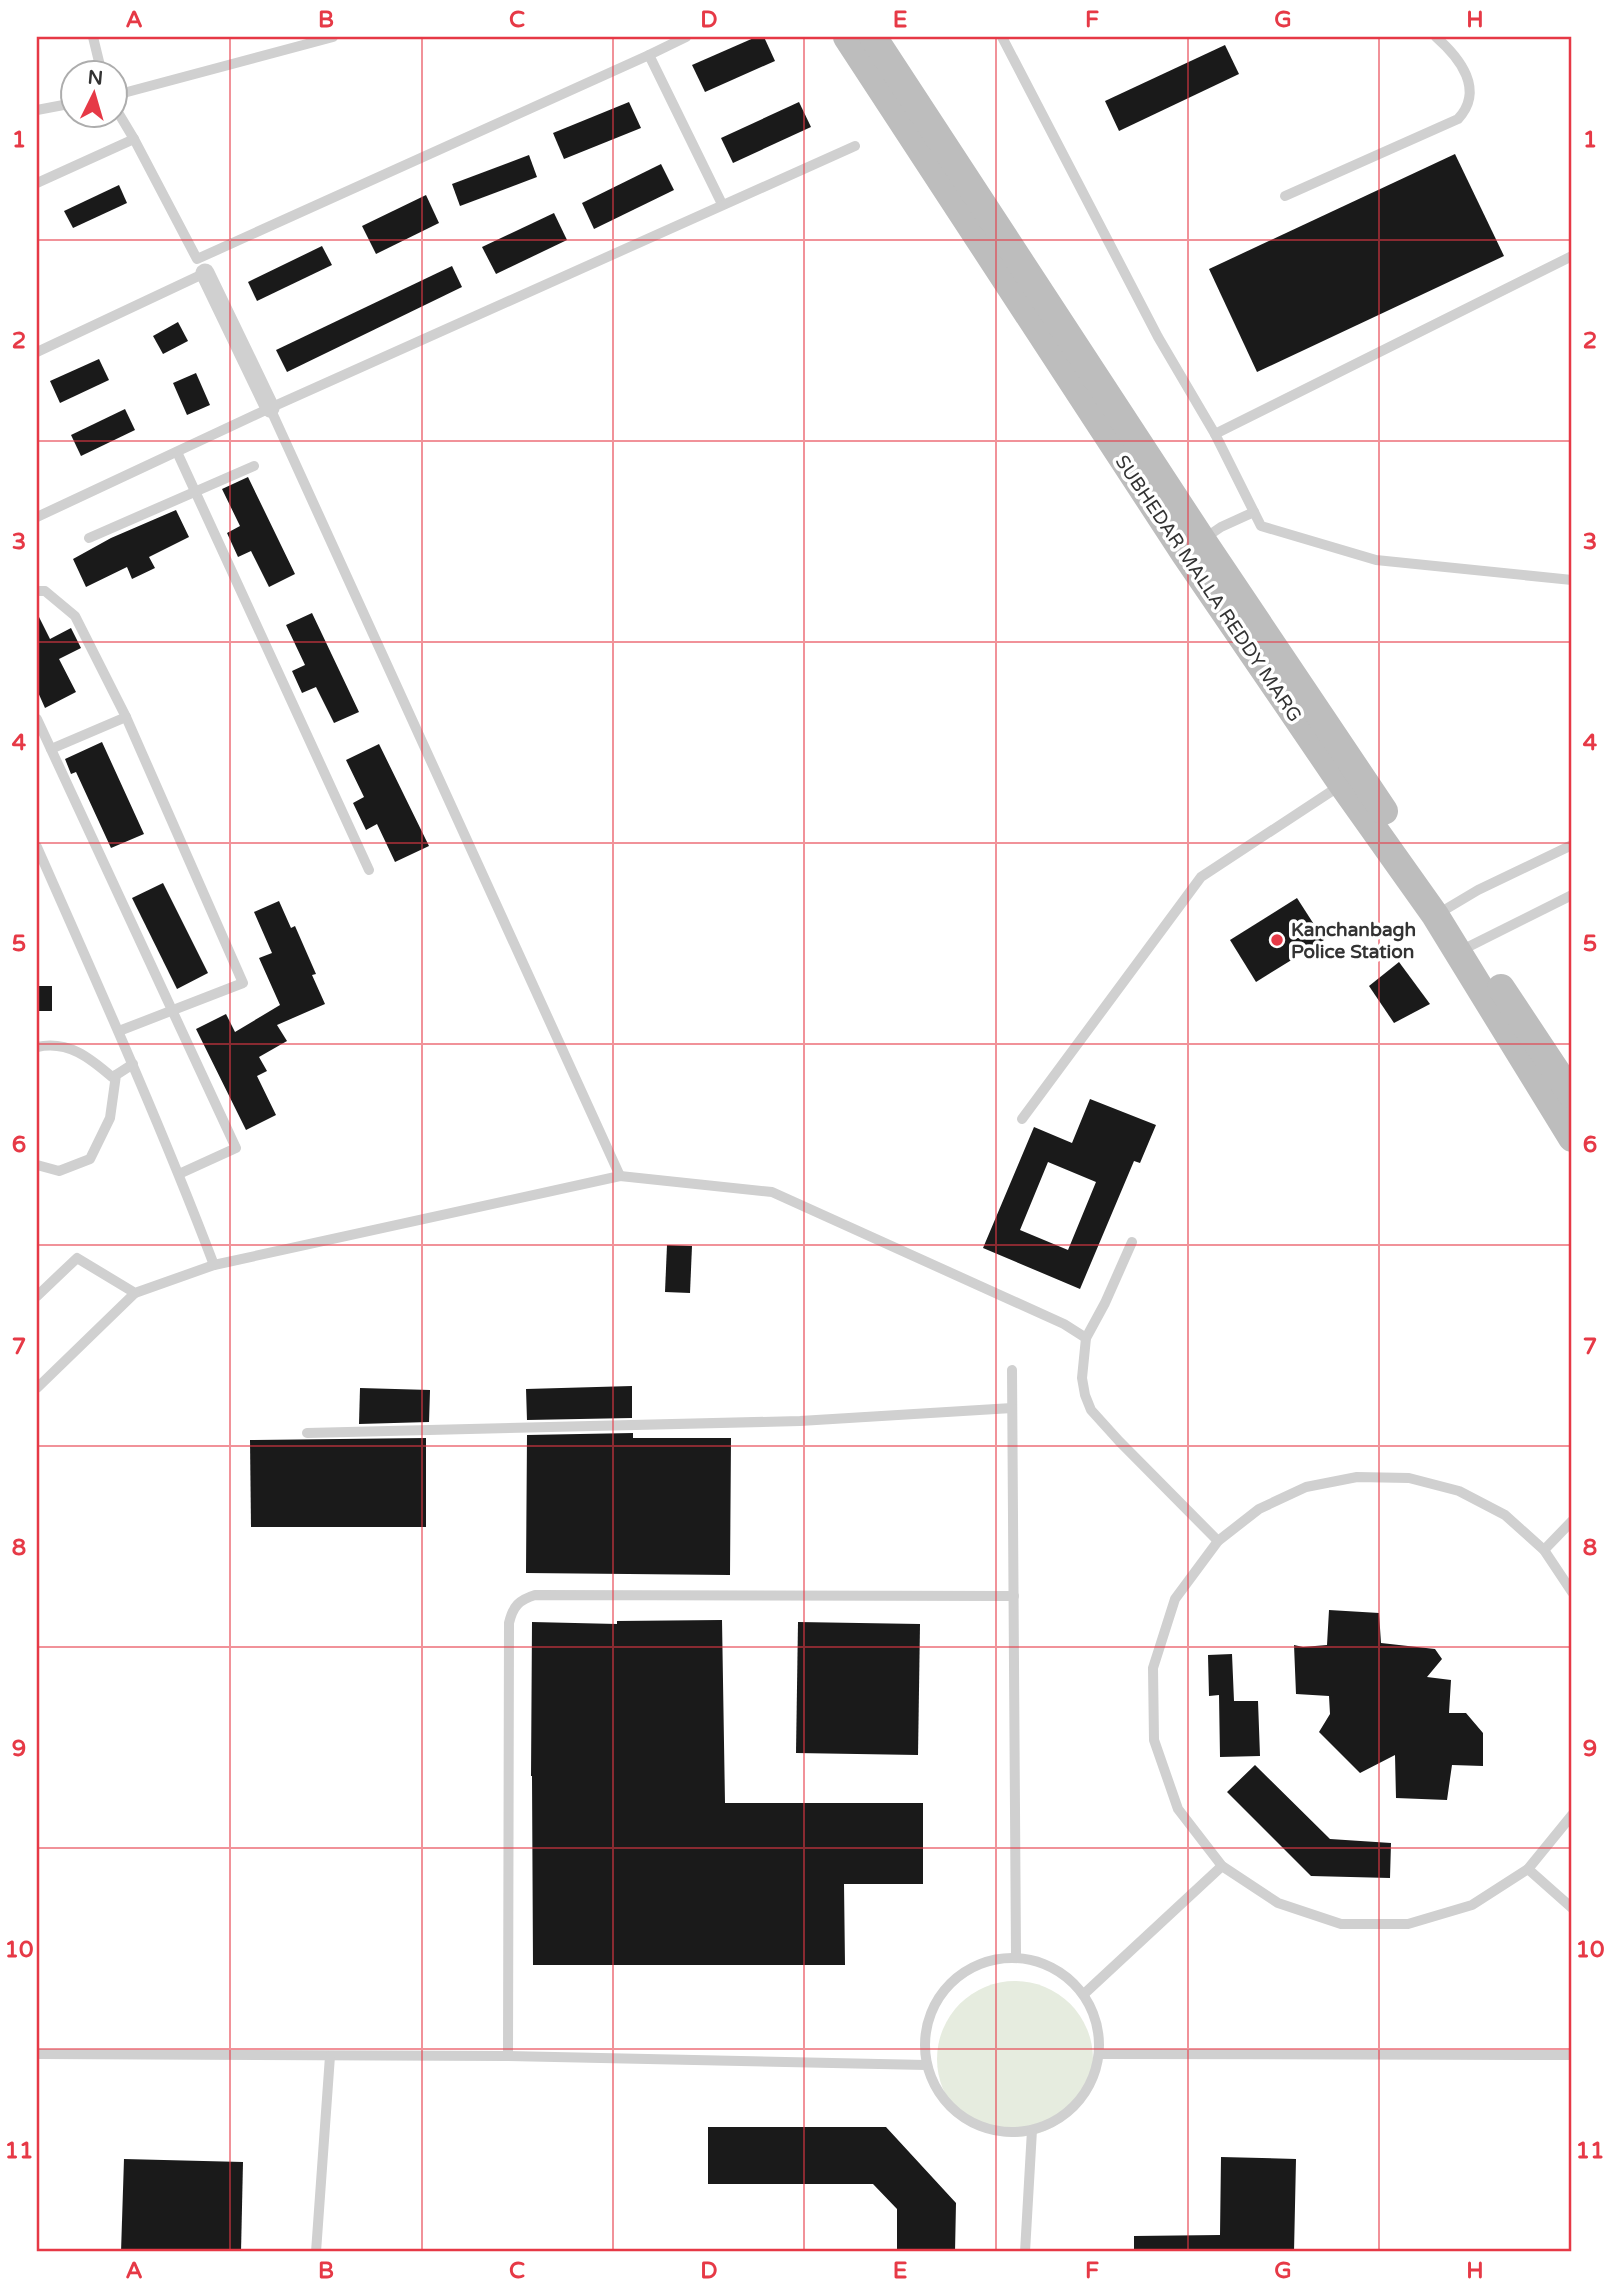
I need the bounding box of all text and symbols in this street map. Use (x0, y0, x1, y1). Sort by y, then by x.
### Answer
text: A (125, 6, 143, 34)
text: B (318, 6, 334, 34)
text: C (509, 6, 525, 34)
text: D (700, 6, 718, 34)
text: E (893, 6, 907, 34)
text: F (1085, 6, 1099, 34)
text: G (1274, 6, 1292, 34)
text: H (1466, 6, 1484, 34)
north arrow (60, 60, 130, 130)
text: N (87, 66, 104, 90)
text: 1 (12, 126, 26, 154)
text: 1 (1583, 126, 1597, 154)
text: 2 (12, 327, 26, 355)
text: 2 (1583, 327, 1597, 355)
street label: SUBHEDAR MALLA REDDY MARG (1111, 451, 1306, 726)
text: 3 (12, 528, 26, 556)
text: 3 (1583, 528, 1597, 556)
text: 4 (12, 729, 27, 757)
text: 4 (1583, 729, 1598, 757)
place label: Kanchanbagh Police Station (1291, 919, 1416, 963)
text: 5 (12, 930, 26, 958)
text: 5 (1583, 930, 1597, 958)
marker: Kanchanbagh Police Station (1269, 932, 1285, 948)
text: 6 (12, 1131, 26, 1159)
text: 6 (1583, 1131, 1597, 1159)
text: 7 (12, 1333, 26, 1361)
text: 7 (1583, 1333, 1597, 1361)
text: 8 (12, 1534, 26, 1562)
text: 8 (1583, 1534, 1597, 1562)
text: 9 (12, 1735, 26, 1763)
text: 9 (1583, 1735, 1597, 1763)
text: 10 (5, 1936, 33, 1964)
text: 10 (1576, 1936, 1604, 1964)
text: 11 (5, 2137, 33, 2165)
text: 11 (1576, 2137, 1604, 2165)
text: A (125, 2257, 143, 2285)
text: B (318, 2257, 334, 2285)
text: C (509, 2257, 525, 2285)
text: D (700, 2257, 718, 2285)
text: E (893, 2257, 907, 2285)
text: F (1085, 2257, 1099, 2285)
text: G (1274, 2257, 1292, 2285)
text: H (1466, 2257, 1484, 2285)

